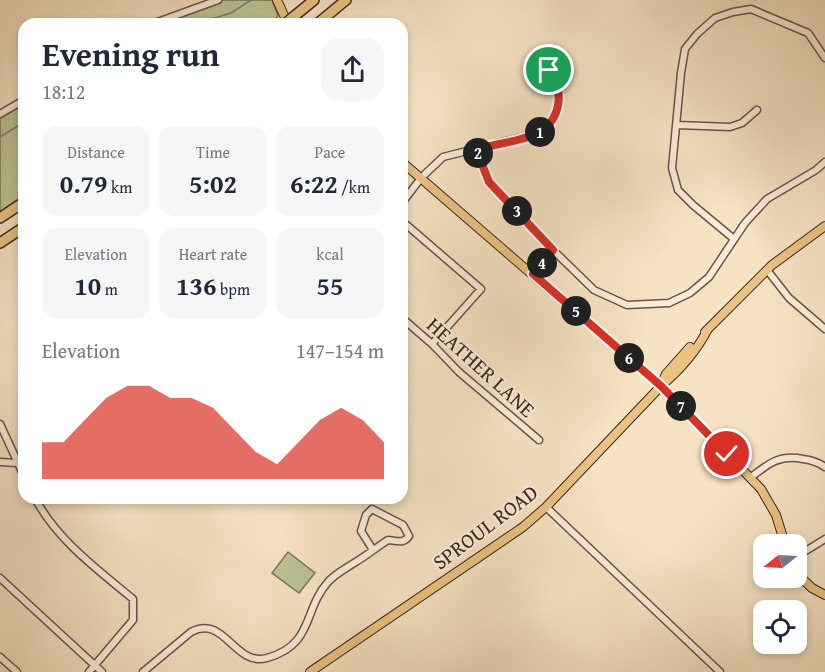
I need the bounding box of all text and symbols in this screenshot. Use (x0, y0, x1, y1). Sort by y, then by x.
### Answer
text: Evening run (42, 30, 219, 78)
button: share (321, 38, 384, 101)
pin (523, 44, 574, 95)
icon: arrive (532, 53, 565, 86)
text: 18:12 (42, 77, 85, 106)
pin: 1 (525, 117, 555, 147)
text: 1 (536, 120, 544, 144)
pin: 2 (463, 138, 493, 168)
text: Distance (67, 140, 125, 164)
text: Time (196, 140, 230, 164)
text: Pace (315, 140, 345, 164)
text: 2 (474, 141, 482, 165)
text: 0.79 (60, 164, 108, 203)
text: 5:02 (189, 164, 237, 203)
text: 6:22 (290, 164, 338, 203)
text: km (108, 175, 132, 199)
text: /km (338, 175, 370, 199)
pin: 3 (502, 196, 532, 226)
text: 3 (513, 199, 521, 223)
text: Elevation (65, 242, 127, 266)
text: Heart rate (179, 242, 247, 266)
text: kcal (316, 242, 344, 266)
pin: 4 (527, 248, 557, 278)
text: 4 (538, 251, 546, 275)
text: 10 (74, 266, 101, 305)
text: 136 (176, 266, 216, 305)
text: 55 (317, 266, 343, 305)
text: m (101, 277, 118, 301)
text: bpm (216, 277, 250, 301)
pin: 5 (561, 296, 591, 326)
text: 5 (572, 299, 580, 323)
street label: HEATHER LANE (420, 310, 542, 424)
text: Elevation (42, 336, 120, 365)
text: 147–154 m (296, 336, 384, 365)
pin: 6 (614, 343, 644, 373)
text: 6 (625, 346, 633, 370)
pin: 7 (666, 391, 696, 421)
text: 7 (677, 394, 685, 418)
pin (701, 428, 752, 479)
icon: check (710, 437, 743, 470)
street label: SPROUL ROAD (426, 477, 544, 577)
north arrow (753, 534, 807, 588)
map controls (753, 534, 807, 654)
button: locate (753, 600, 807, 654)

